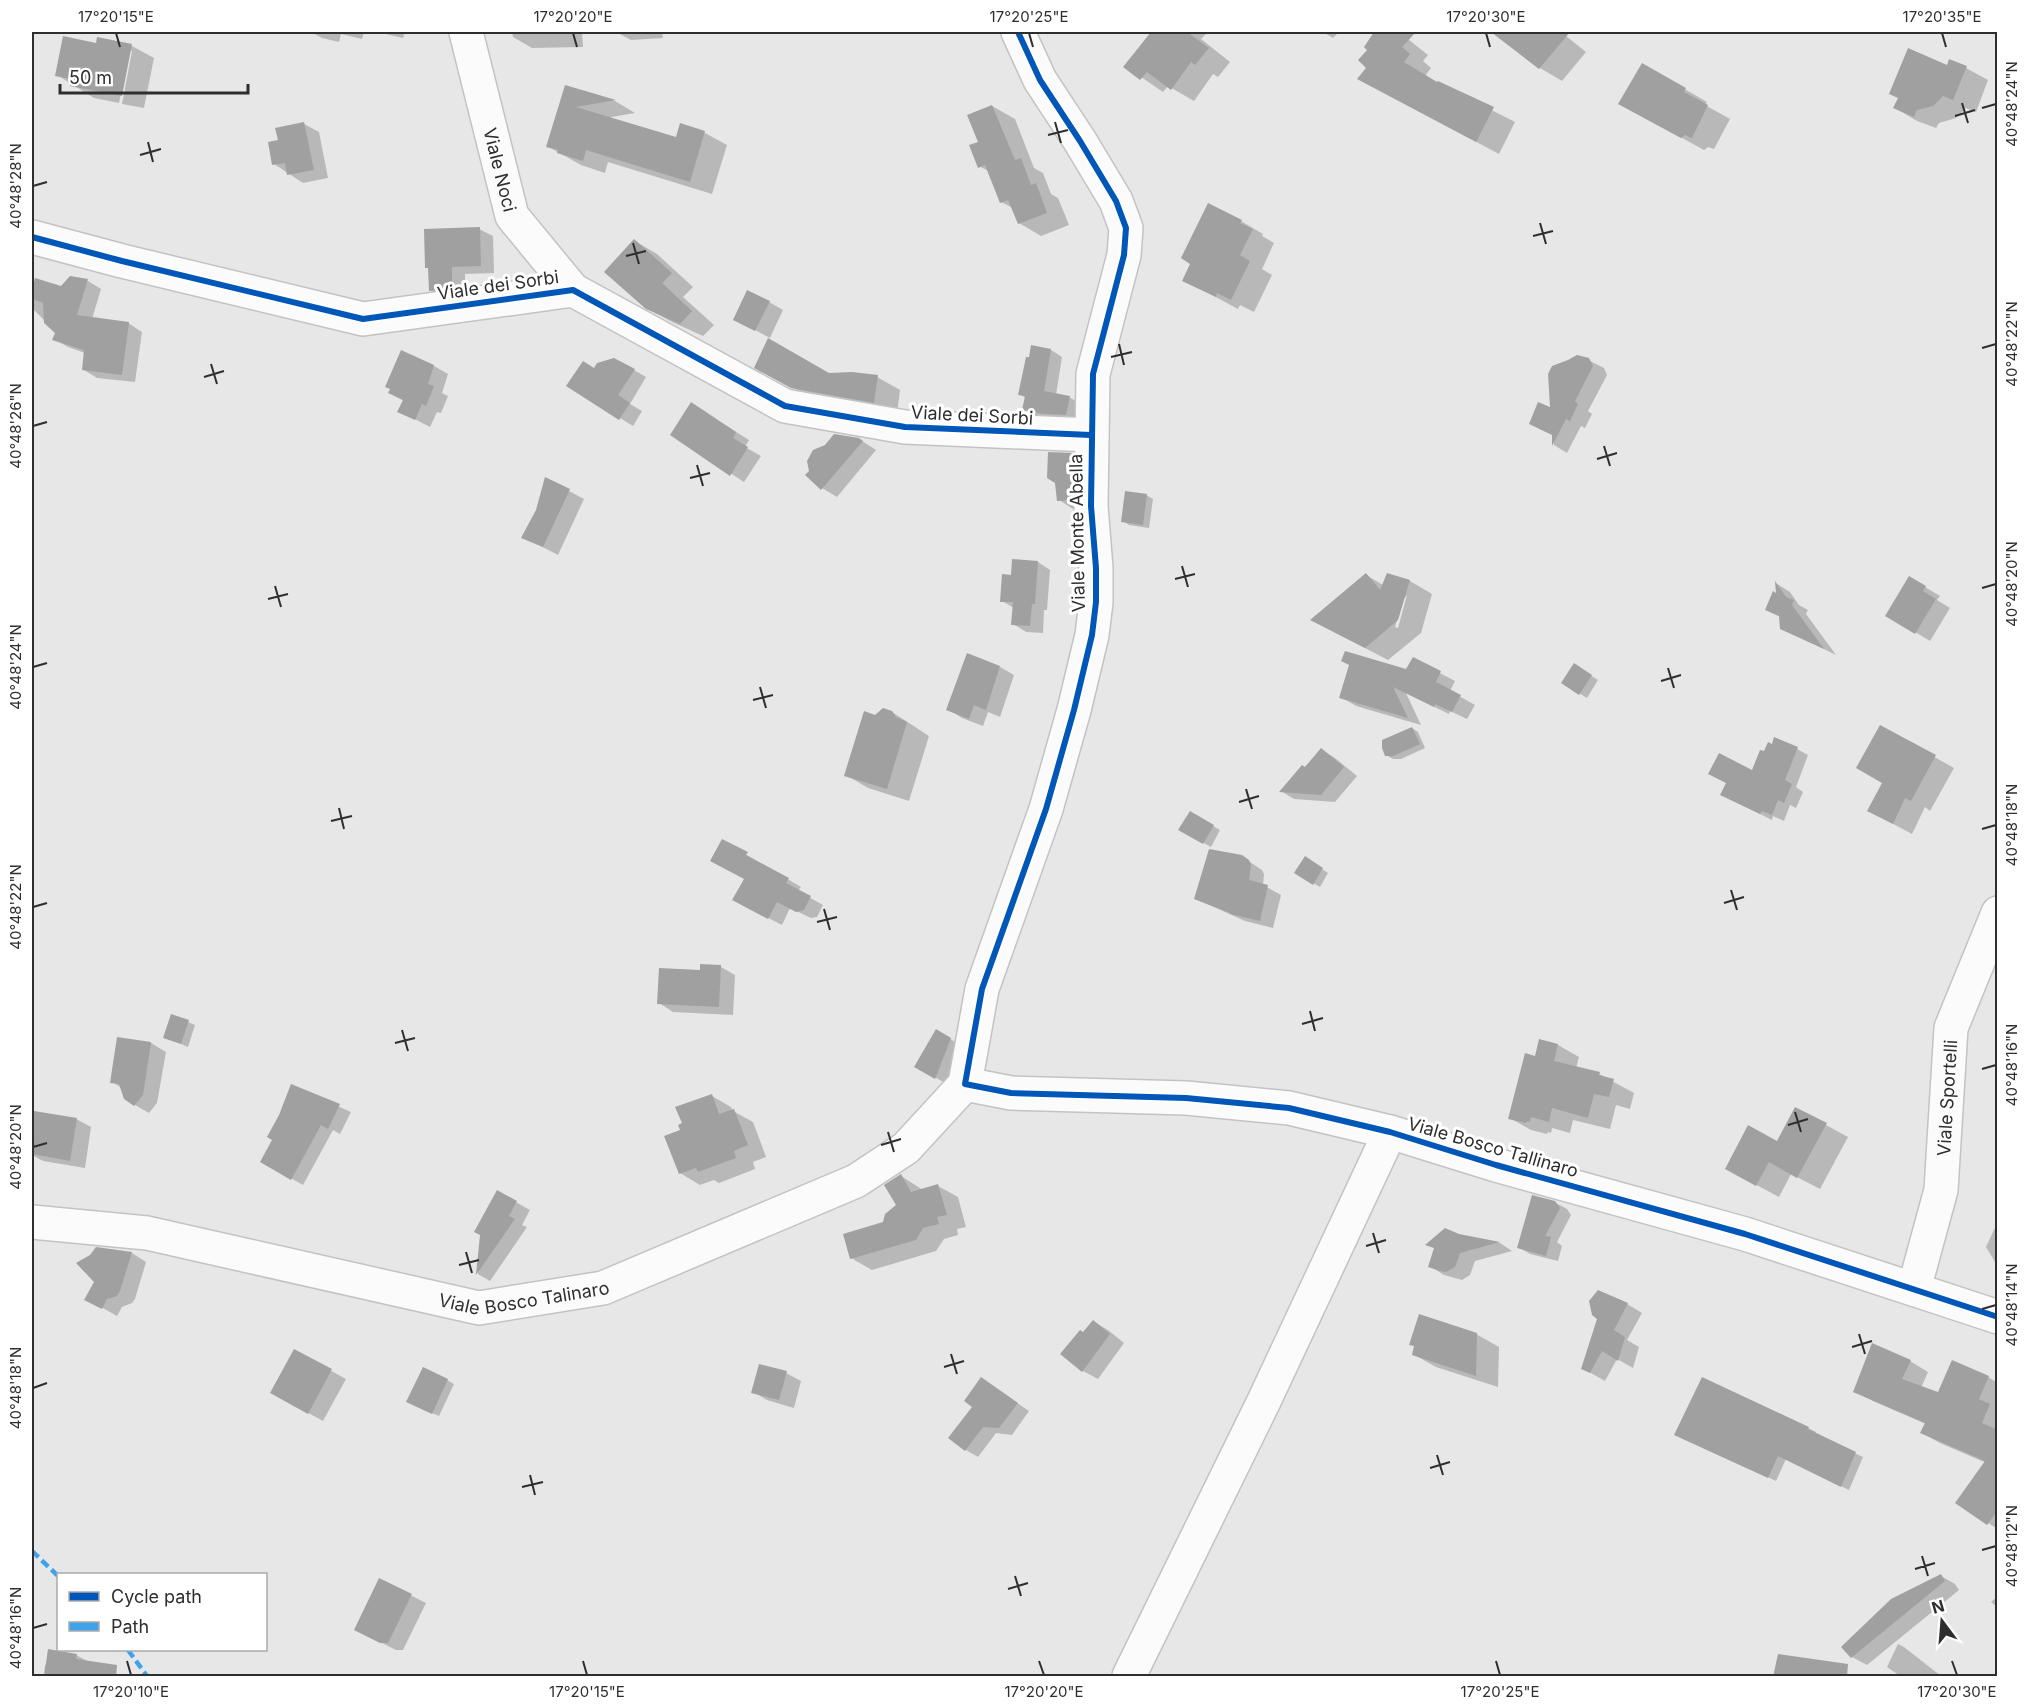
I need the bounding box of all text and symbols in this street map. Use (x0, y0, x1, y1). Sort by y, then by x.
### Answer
text: 17°20'15"E (78, 7, 154, 26)
text: 17°20'20"E (533, 7, 613, 26)
text: 17°20'25"E (990, 7, 1068, 26)
text: 17°20'30"E (1446, 7, 1526, 26)
text: 17°20'35"E (1903, 7, 1981, 26)
scale bar (60, 57, 248, 95)
text: 40°48'24"N (2002, 61, 2021, 147)
text: 50 m (69, 67, 112, 88)
street label: Viale Noci (480, 126, 521, 214)
text: 40°48'28"N (6, 143, 25, 229)
street label: Viale dei Sorbi (436, 266, 560, 304)
text: 40°48'22"N (2002, 301, 2021, 387)
text: 40°48'26"N (6, 383, 25, 469)
street label: Viale dei Sorbi (910, 401, 1034, 429)
street label: Viale Monte Abella (1065, 454, 1089, 612)
text: 40°48'20"N (2002, 541, 2021, 627)
text: 40°48'24"N (6, 624, 25, 710)
text: 40°48'18"N (2002, 784, 2021, 866)
text: 40°48'22"N (6, 864, 25, 950)
text: 40°48'16"N (2002, 1024, 2021, 1106)
street label: Viale Sportelli (1933, 1039, 1961, 1157)
text: 40°48'20"N (6, 1104, 25, 1190)
street label: Viale Bosco Tallinaro (1405, 1113, 1581, 1181)
text: 40°48'14"N (2002, 1264, 2021, 1346)
street label: Viale Bosco Talinaro (437, 1276, 612, 1318)
text: 40°48'18"N (6, 1347, 25, 1429)
text: 40°48'12"N (2002, 1505, 2021, 1587)
legend (57, 1573, 267, 1651)
text: Cycle path (111, 1586, 202, 1607)
text: 40°48'16"N (6, 1587, 25, 1669)
north arrow (1912, 1591, 1972, 1651)
text: N (1929, 1595, 1946, 1618)
text: Path (111, 1616, 149, 1637)
text: 17°20'10"E (93, 1682, 169, 1701)
text: 17°20'15"E (549, 1682, 625, 1701)
text: 17°20'20"E (1004, 1682, 1084, 1701)
text: 17°20'25"E (1461, 1682, 1539, 1701)
text: 17°20'30"E (1917, 1682, 1997, 1701)

